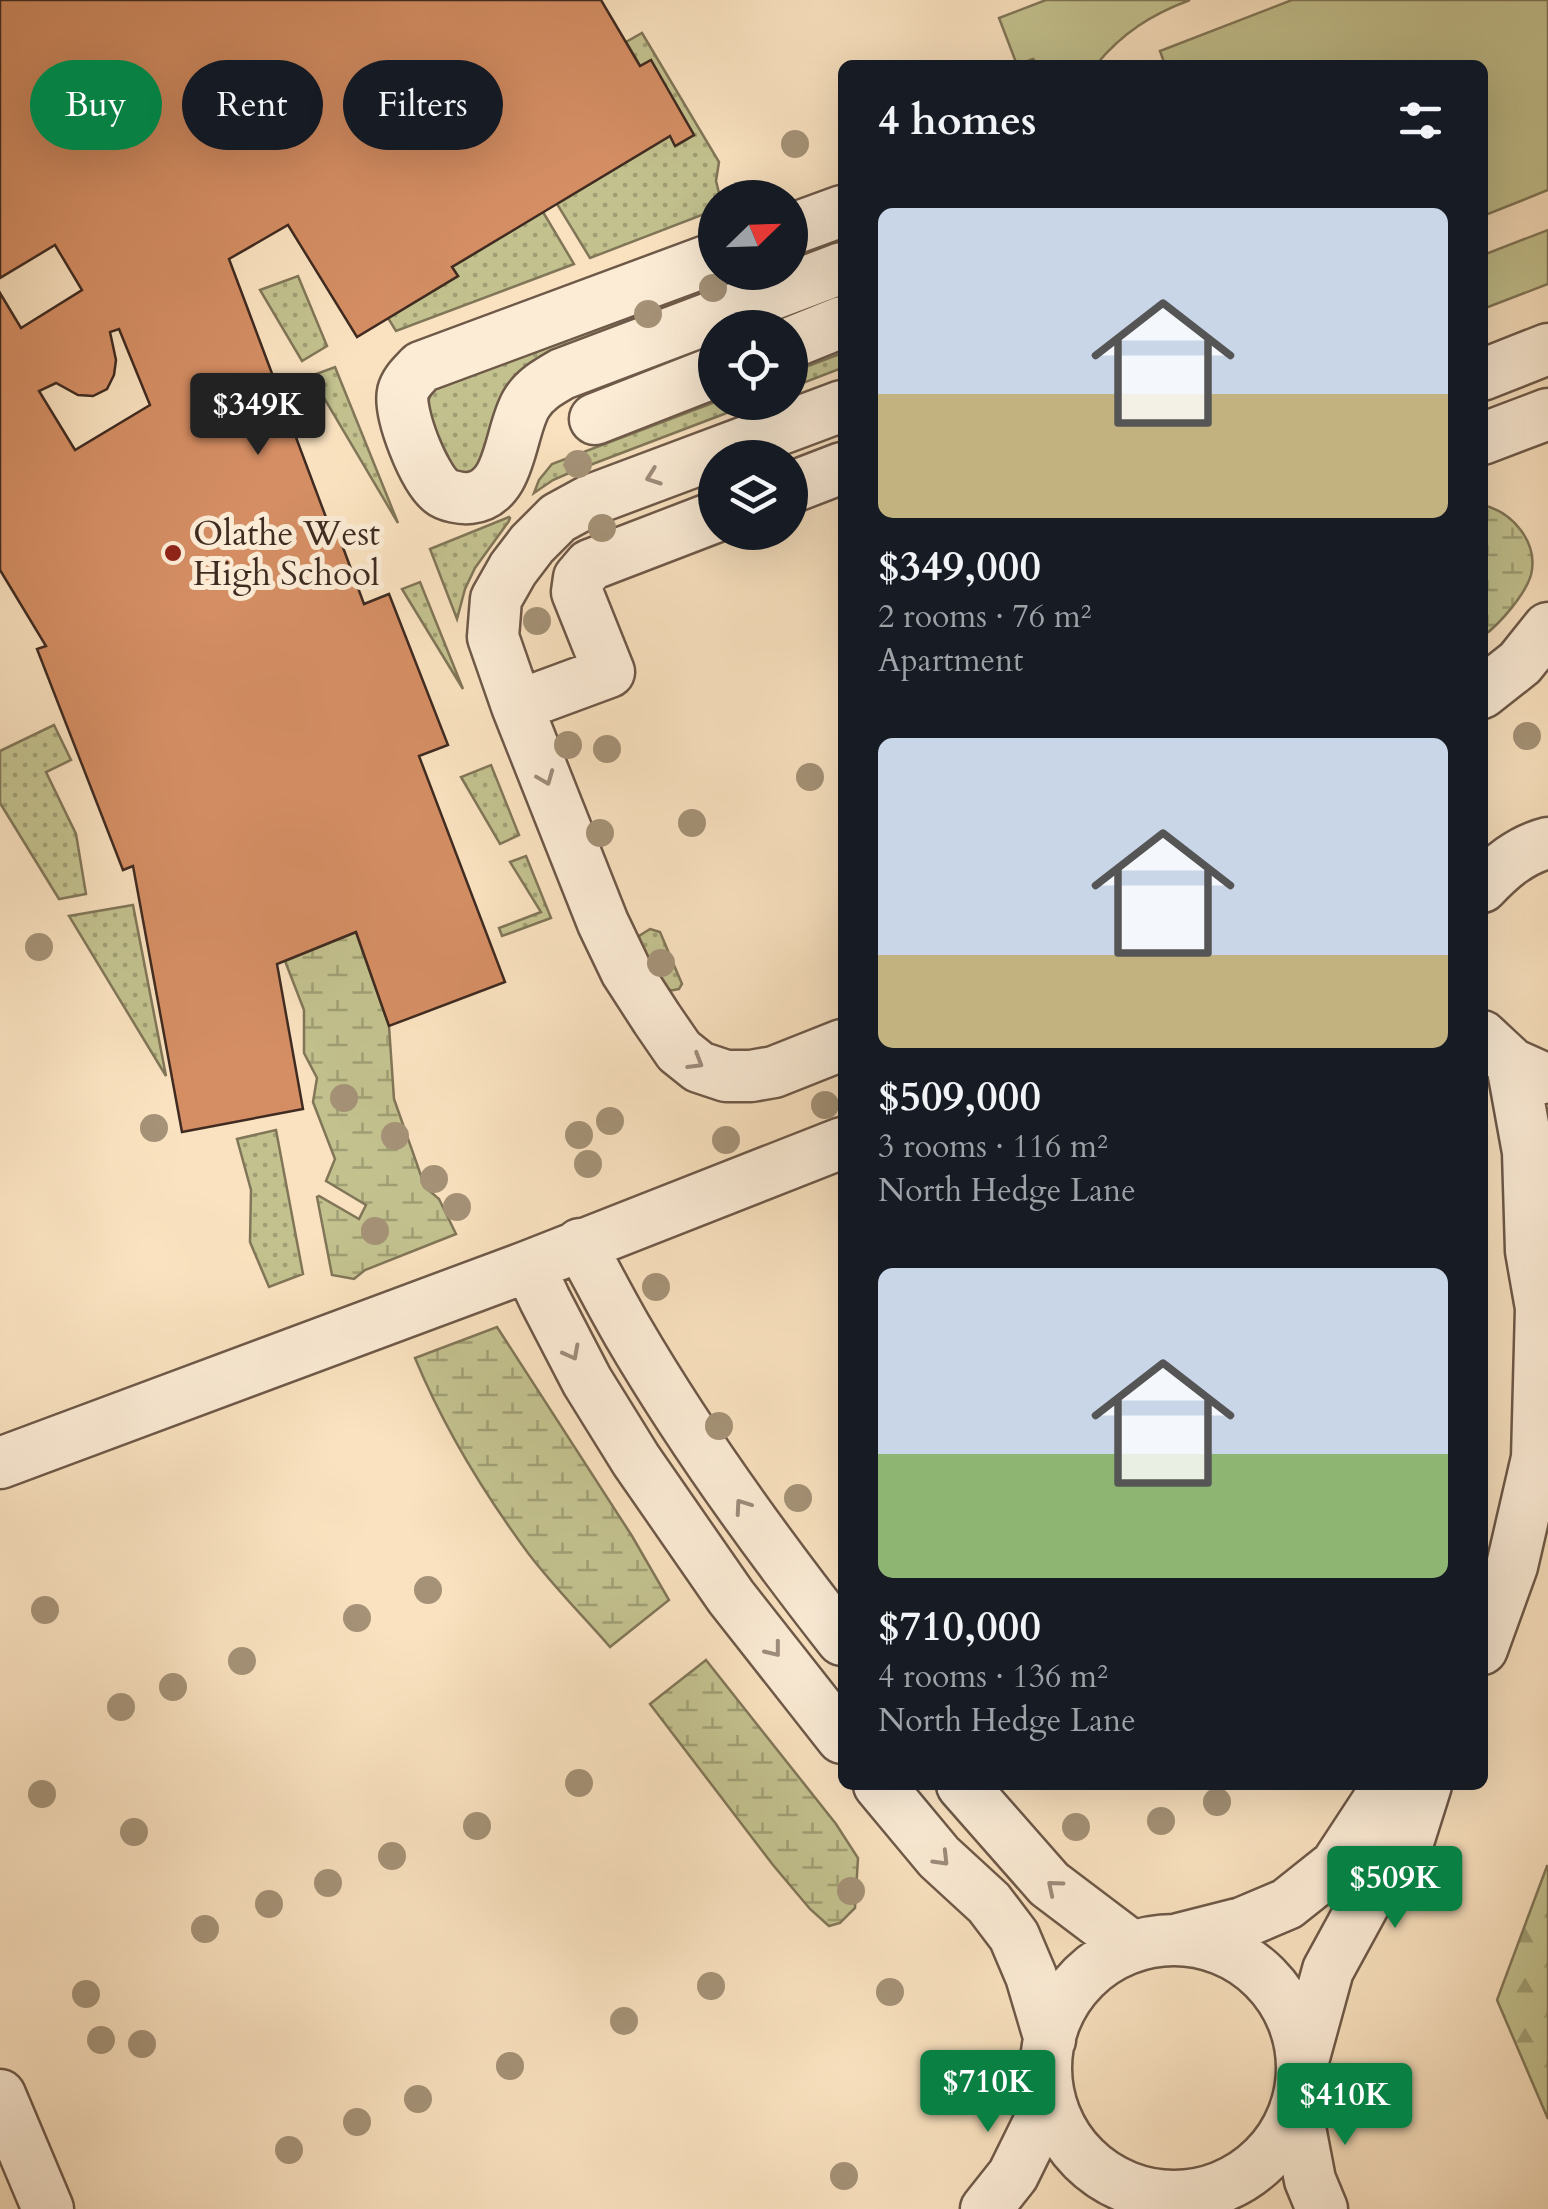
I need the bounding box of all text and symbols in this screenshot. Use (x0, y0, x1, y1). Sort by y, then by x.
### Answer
chip: Buy (30, 60, 162, 150)
chip: Rent (182, 60, 323, 150)
chip: Filters (343, 60, 503, 150)
text: 4 homes (878, 92, 1036, 149)
icon: filters (1393, 93, 1448, 148)
north arrow (698, 180, 808, 290)
map controls (698, 180, 808, 550)
icon: home (1073, 273, 1253, 453)
button: locate (698, 310, 808, 420)
pin: $349K (188, 373, 328, 458)
text: $349K (212, 383, 304, 427)
button: layers (698, 440, 808, 550)
one-way arrow (645, 465, 662, 486)
place label: Olathe West High School (193, 510, 380, 598)
text: $349,000 (878, 538, 1041, 595)
marker: Olathe West High School (162, 542, 184, 564)
text: 2 rooms · 76 m² (878, 595, 1091, 639)
text: Apartment (878, 639, 1023, 683)
one-way arrow (534, 769, 555, 786)
icon: home (1073, 803, 1253, 983)
one-way arrow (685, 1050, 703, 1069)
text: $509,000 (878, 1068, 1041, 1125)
text: 3 rooms · 116 m² (878, 1125, 1108, 1169)
text: North Hedge Lane (878, 1169, 1136, 1213)
icon: home (1073, 1333, 1253, 1513)
one-way arrow (560, 1342, 580, 1360)
one-way arrow (736, 1499, 754, 1518)
text: $710,000 (878, 1598, 1041, 1655)
one-way arrow (762, 1639, 780, 1657)
text: 4 rooms · 136 m² (878, 1655, 1108, 1699)
text: North Hedge Lane (878, 1699, 1136, 1743)
pin: $509K (1325, 1846, 1465, 1931)
one-way arrow (931, 1847, 949, 1865)
text: $509K (1349, 1856, 1441, 1900)
one-way arrow (1048, 1880, 1066, 1898)
pin: $710K (918, 2050, 1058, 2135)
text: $710K (942, 2060, 1034, 2104)
pin: $410K (1275, 2063, 1415, 2148)
text: $410K (1299, 2073, 1391, 2117)

